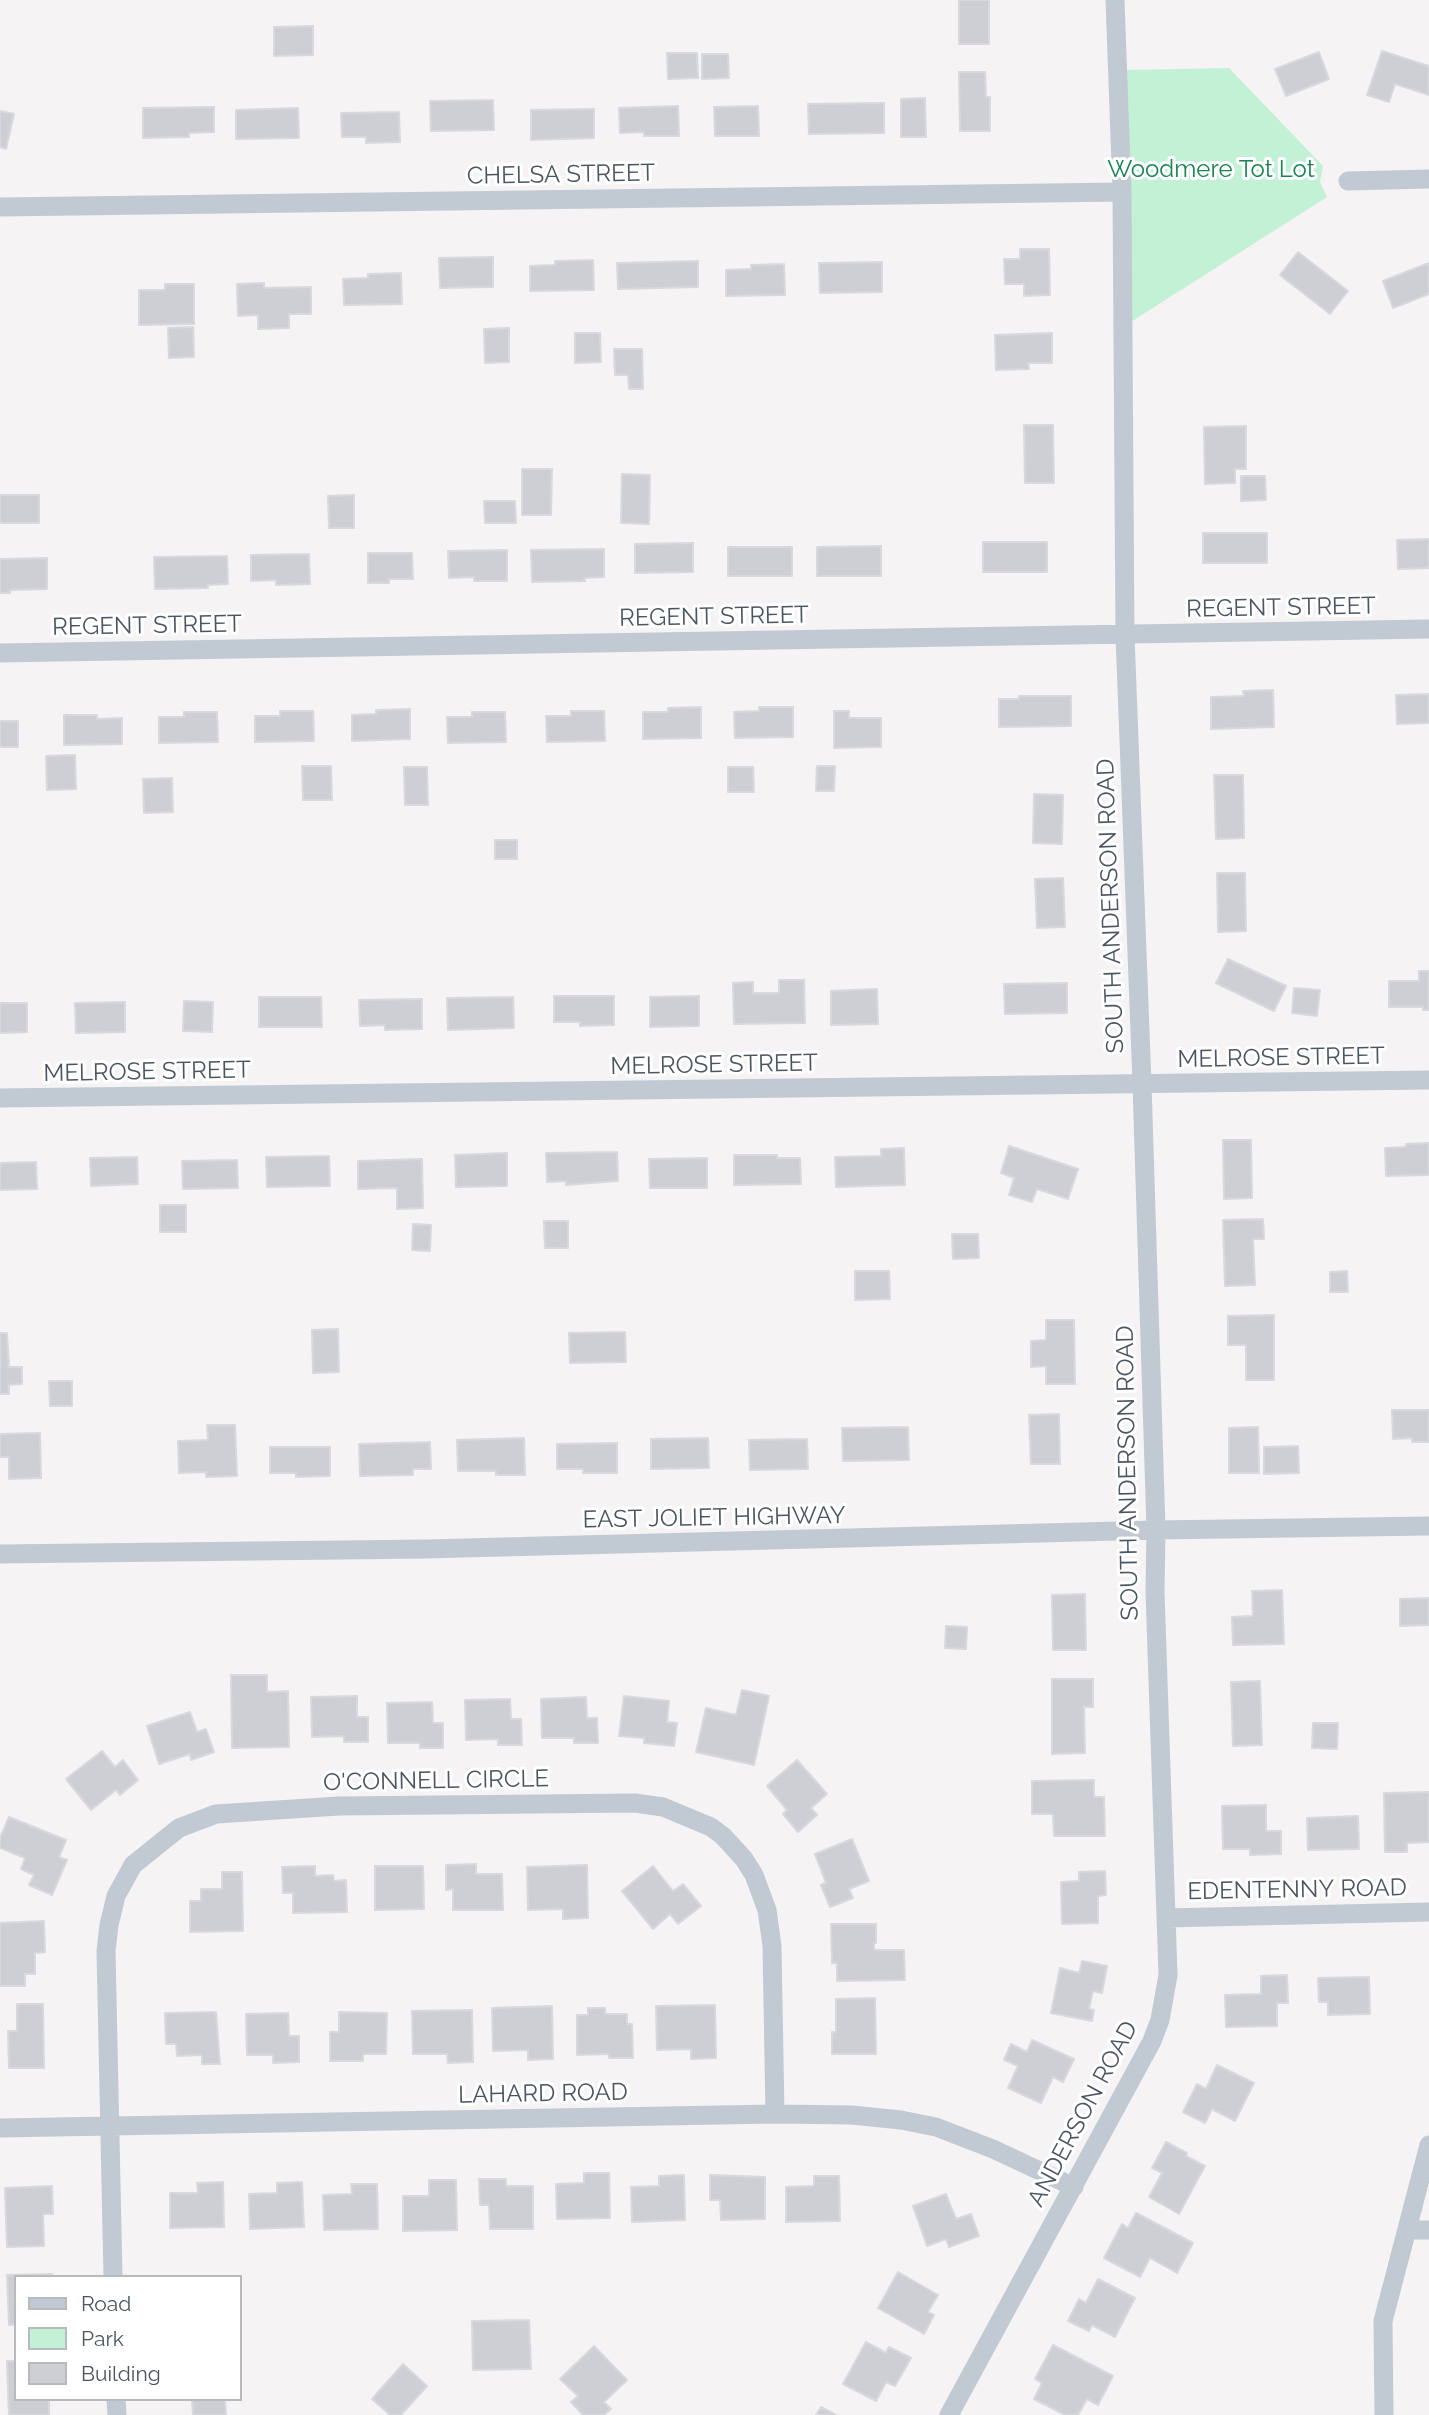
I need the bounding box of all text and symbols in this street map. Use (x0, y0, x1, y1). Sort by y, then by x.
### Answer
park label: Woodmere Tot Lot (1107, 156, 1315, 184)
street label: CHELSA STREET (467, 159, 655, 191)
street label: REGENT STREET (1186, 592, 1376, 624)
street label: REGENT STREET (619, 601, 809, 633)
street label: REGENT STREET (52, 610, 242, 642)
street label: SOUTH ANDERSON ROAD (1091, 758, 1131, 1054)
street label: MELROSE STREET (1177, 1042, 1385, 1074)
street label: MELROSE STREET (610, 1049, 818, 1081)
street label: MELROSE STREET (43, 1056, 251, 1088)
street label: SOUTH ANDERSON ROAD (1111, 1325, 1145, 1621)
street label: EAST JOLIET HIGHWAY (582, 1501, 846, 1535)
street label: O'CONNELL CIRCLE (323, 1765, 549, 1797)
street label: EDENTENNY ROAD (1187, 1874, 1407, 1906)
street label: ANDERSON ROAD (1022, 2016, 1144, 2212)
street label: LAHARD ROAD (458, 2078, 628, 2110)
legend (14, 2275, 242, 2401)
text: Road (81, 2291, 131, 2316)
text: Park (81, 2326, 124, 2351)
text: Building (81, 2361, 161, 2386)

